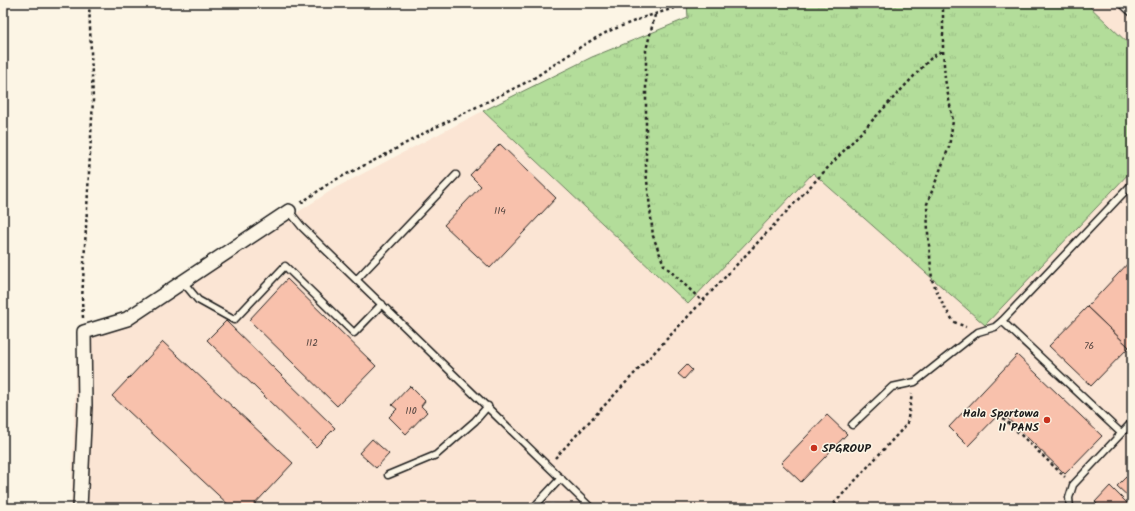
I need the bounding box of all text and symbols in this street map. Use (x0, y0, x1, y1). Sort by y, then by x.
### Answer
house number: 114 (494, 203, 506, 219)
house number: 112 (306, 335, 318, 351)
house number: 76 (1084, 338, 1094, 354)
house number: 110 (405, 403, 417, 419)
place label: Hala Sportowa II PANS (963, 404, 1039, 437)
marker: Hala Sportowa II PANS (1042, 415, 1052, 425)
place label: SPGROUP (822, 439, 871, 458)
marker: SPGROUP (809, 443, 819, 453)

